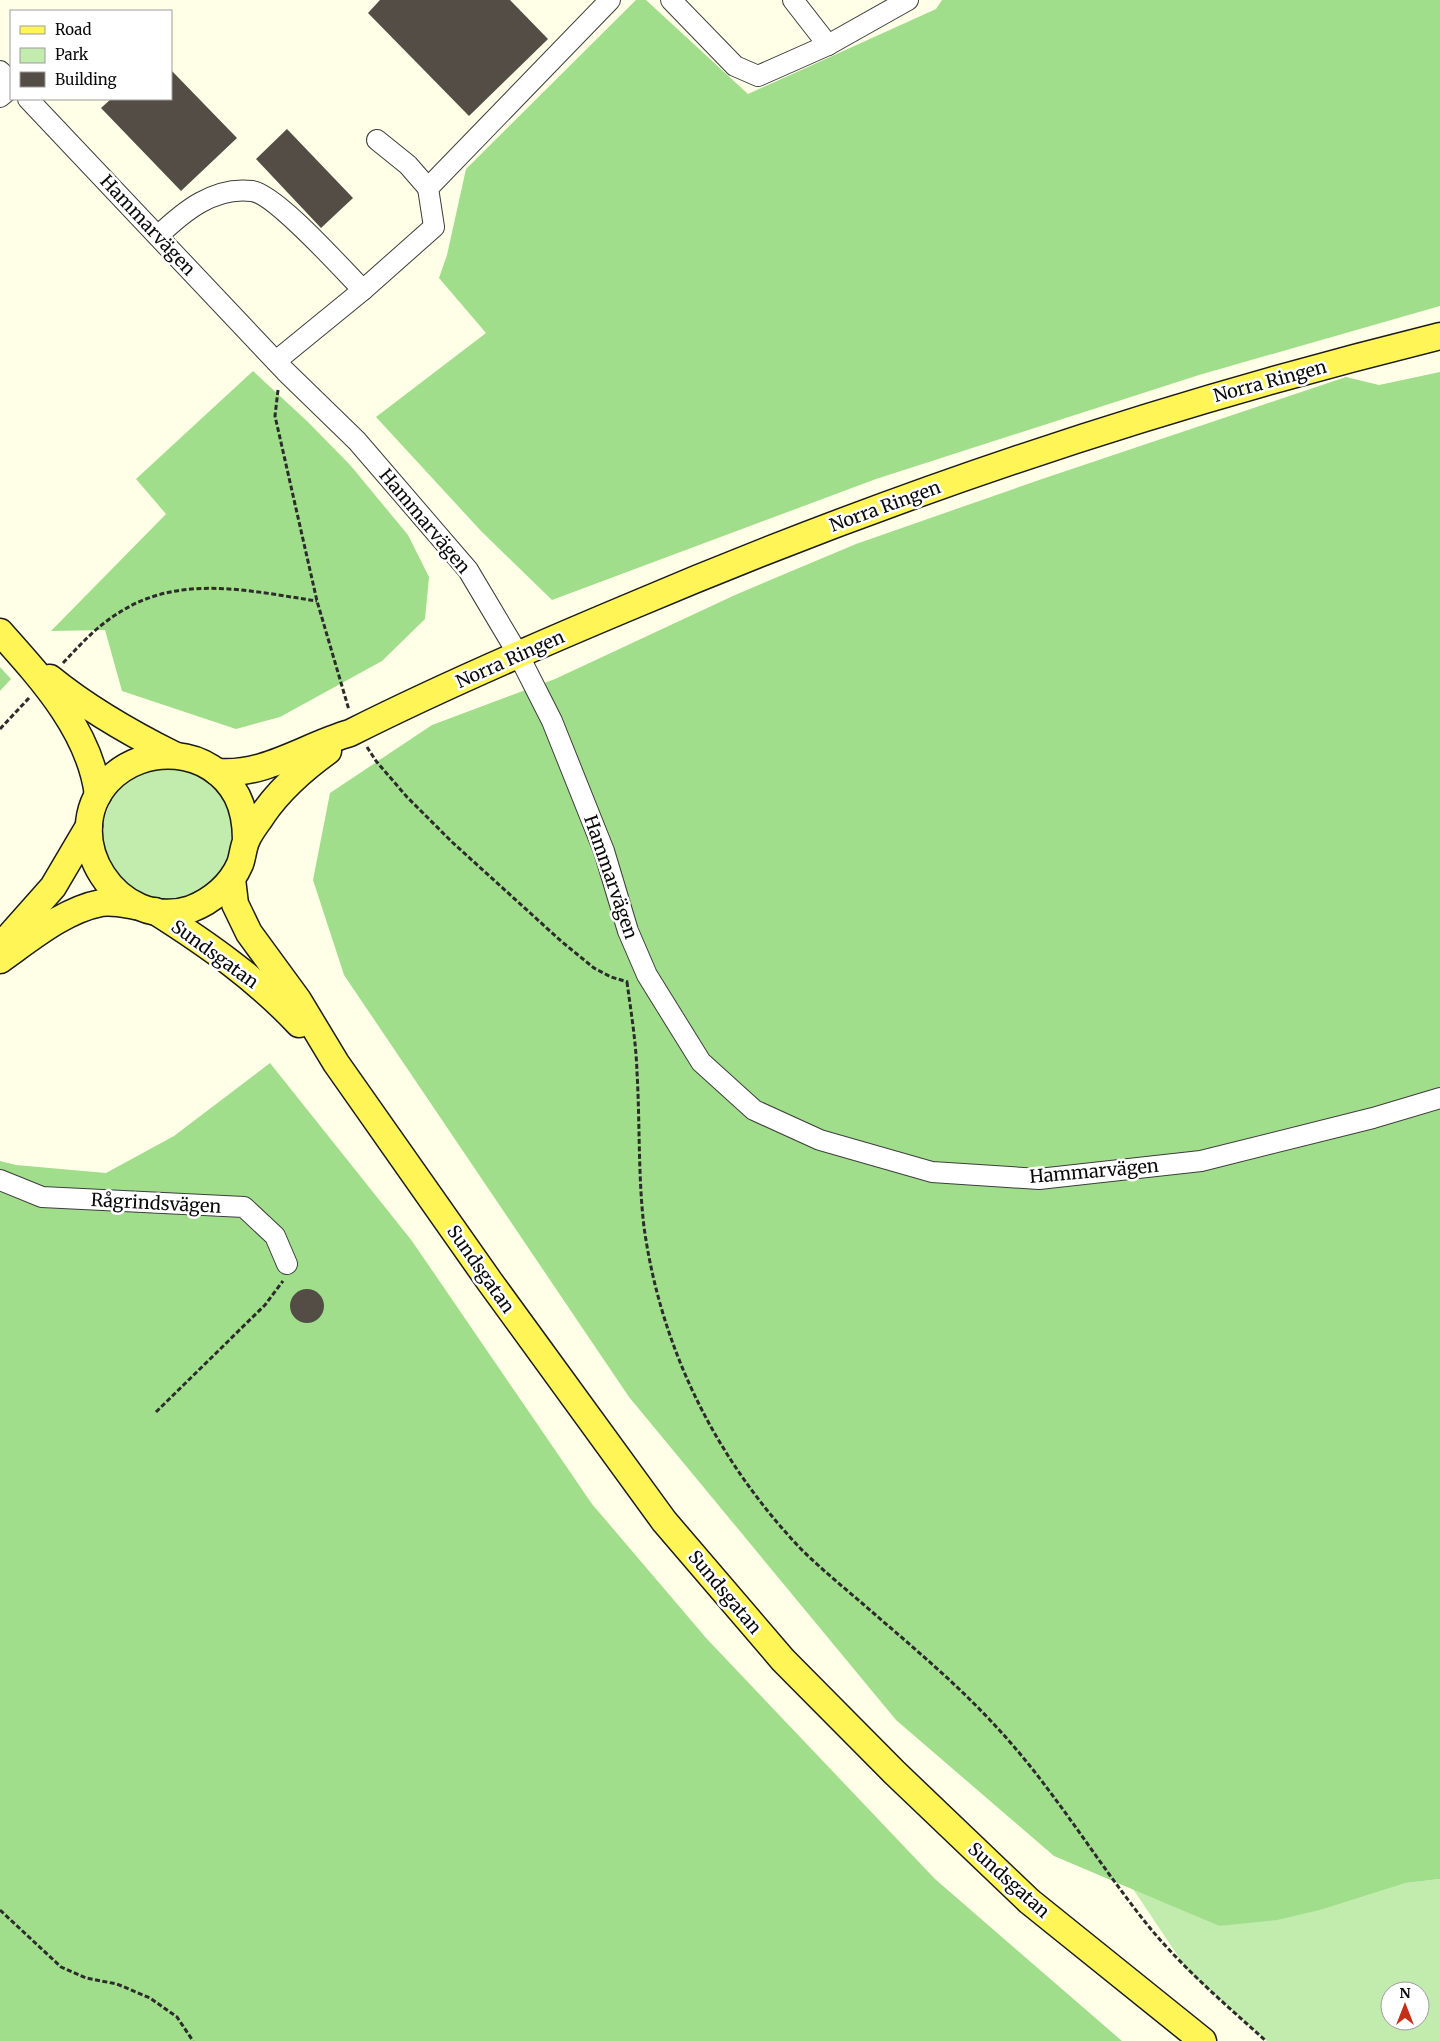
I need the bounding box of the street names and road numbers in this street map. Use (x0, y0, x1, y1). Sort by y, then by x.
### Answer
street label: Hammarvägen (95, 170, 201, 280)
street label: Norra Ringen (1211, 355, 1329, 407)
street label: Hammarvägen (375, 464, 476, 578)
street label: Norra Ringen (826, 475, 944, 537)
street label: Norra Ringen (452, 625, 568, 693)
street label: Hammarvägen (579, 812, 643, 942)
street label: Sundsgatan (167, 915, 263, 993)
street label: Hammarvägen (1028, 1154, 1160, 1188)
street label: Rågrindsvägen (90, 1188, 222, 1218)
street label: Sundsgatan (442, 1221, 520, 1318)
street label: Sundsgatan (683, 1545, 767, 1639)
street label: Sundsgatan (963, 1837, 1055, 1923)

